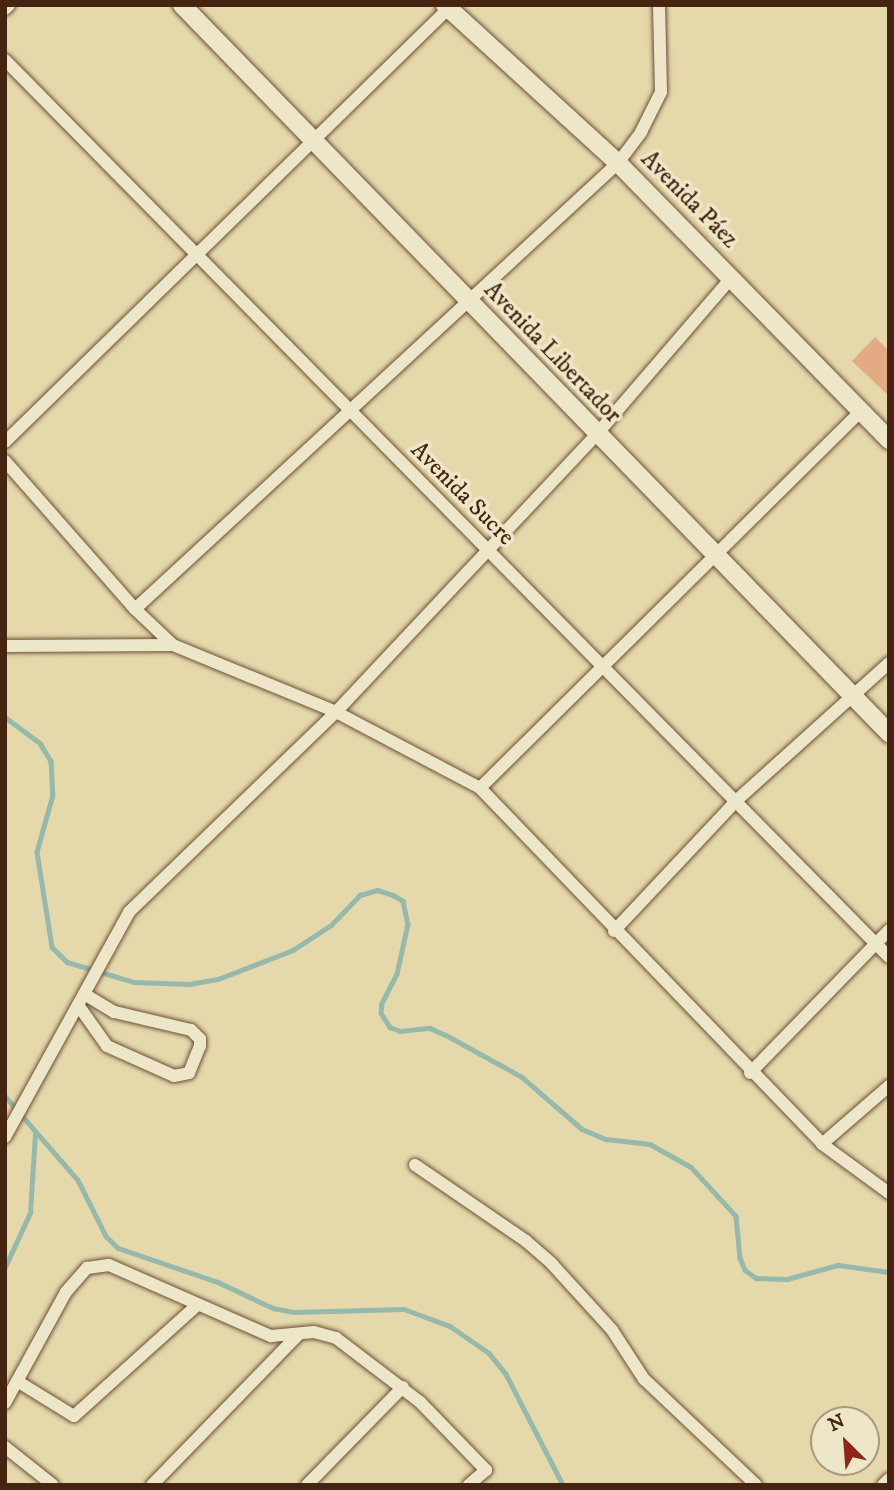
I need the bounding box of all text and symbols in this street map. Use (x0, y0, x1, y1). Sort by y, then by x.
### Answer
street label: Avenida Páez (634, 145, 744, 255)
street label: Avenida Libertador (477, 276, 627, 430)
street label: Avenida Sucre (404, 436, 520, 552)
north arrow (810, 1406, 880, 1476)
text: N (825, 1410, 849, 1437)

